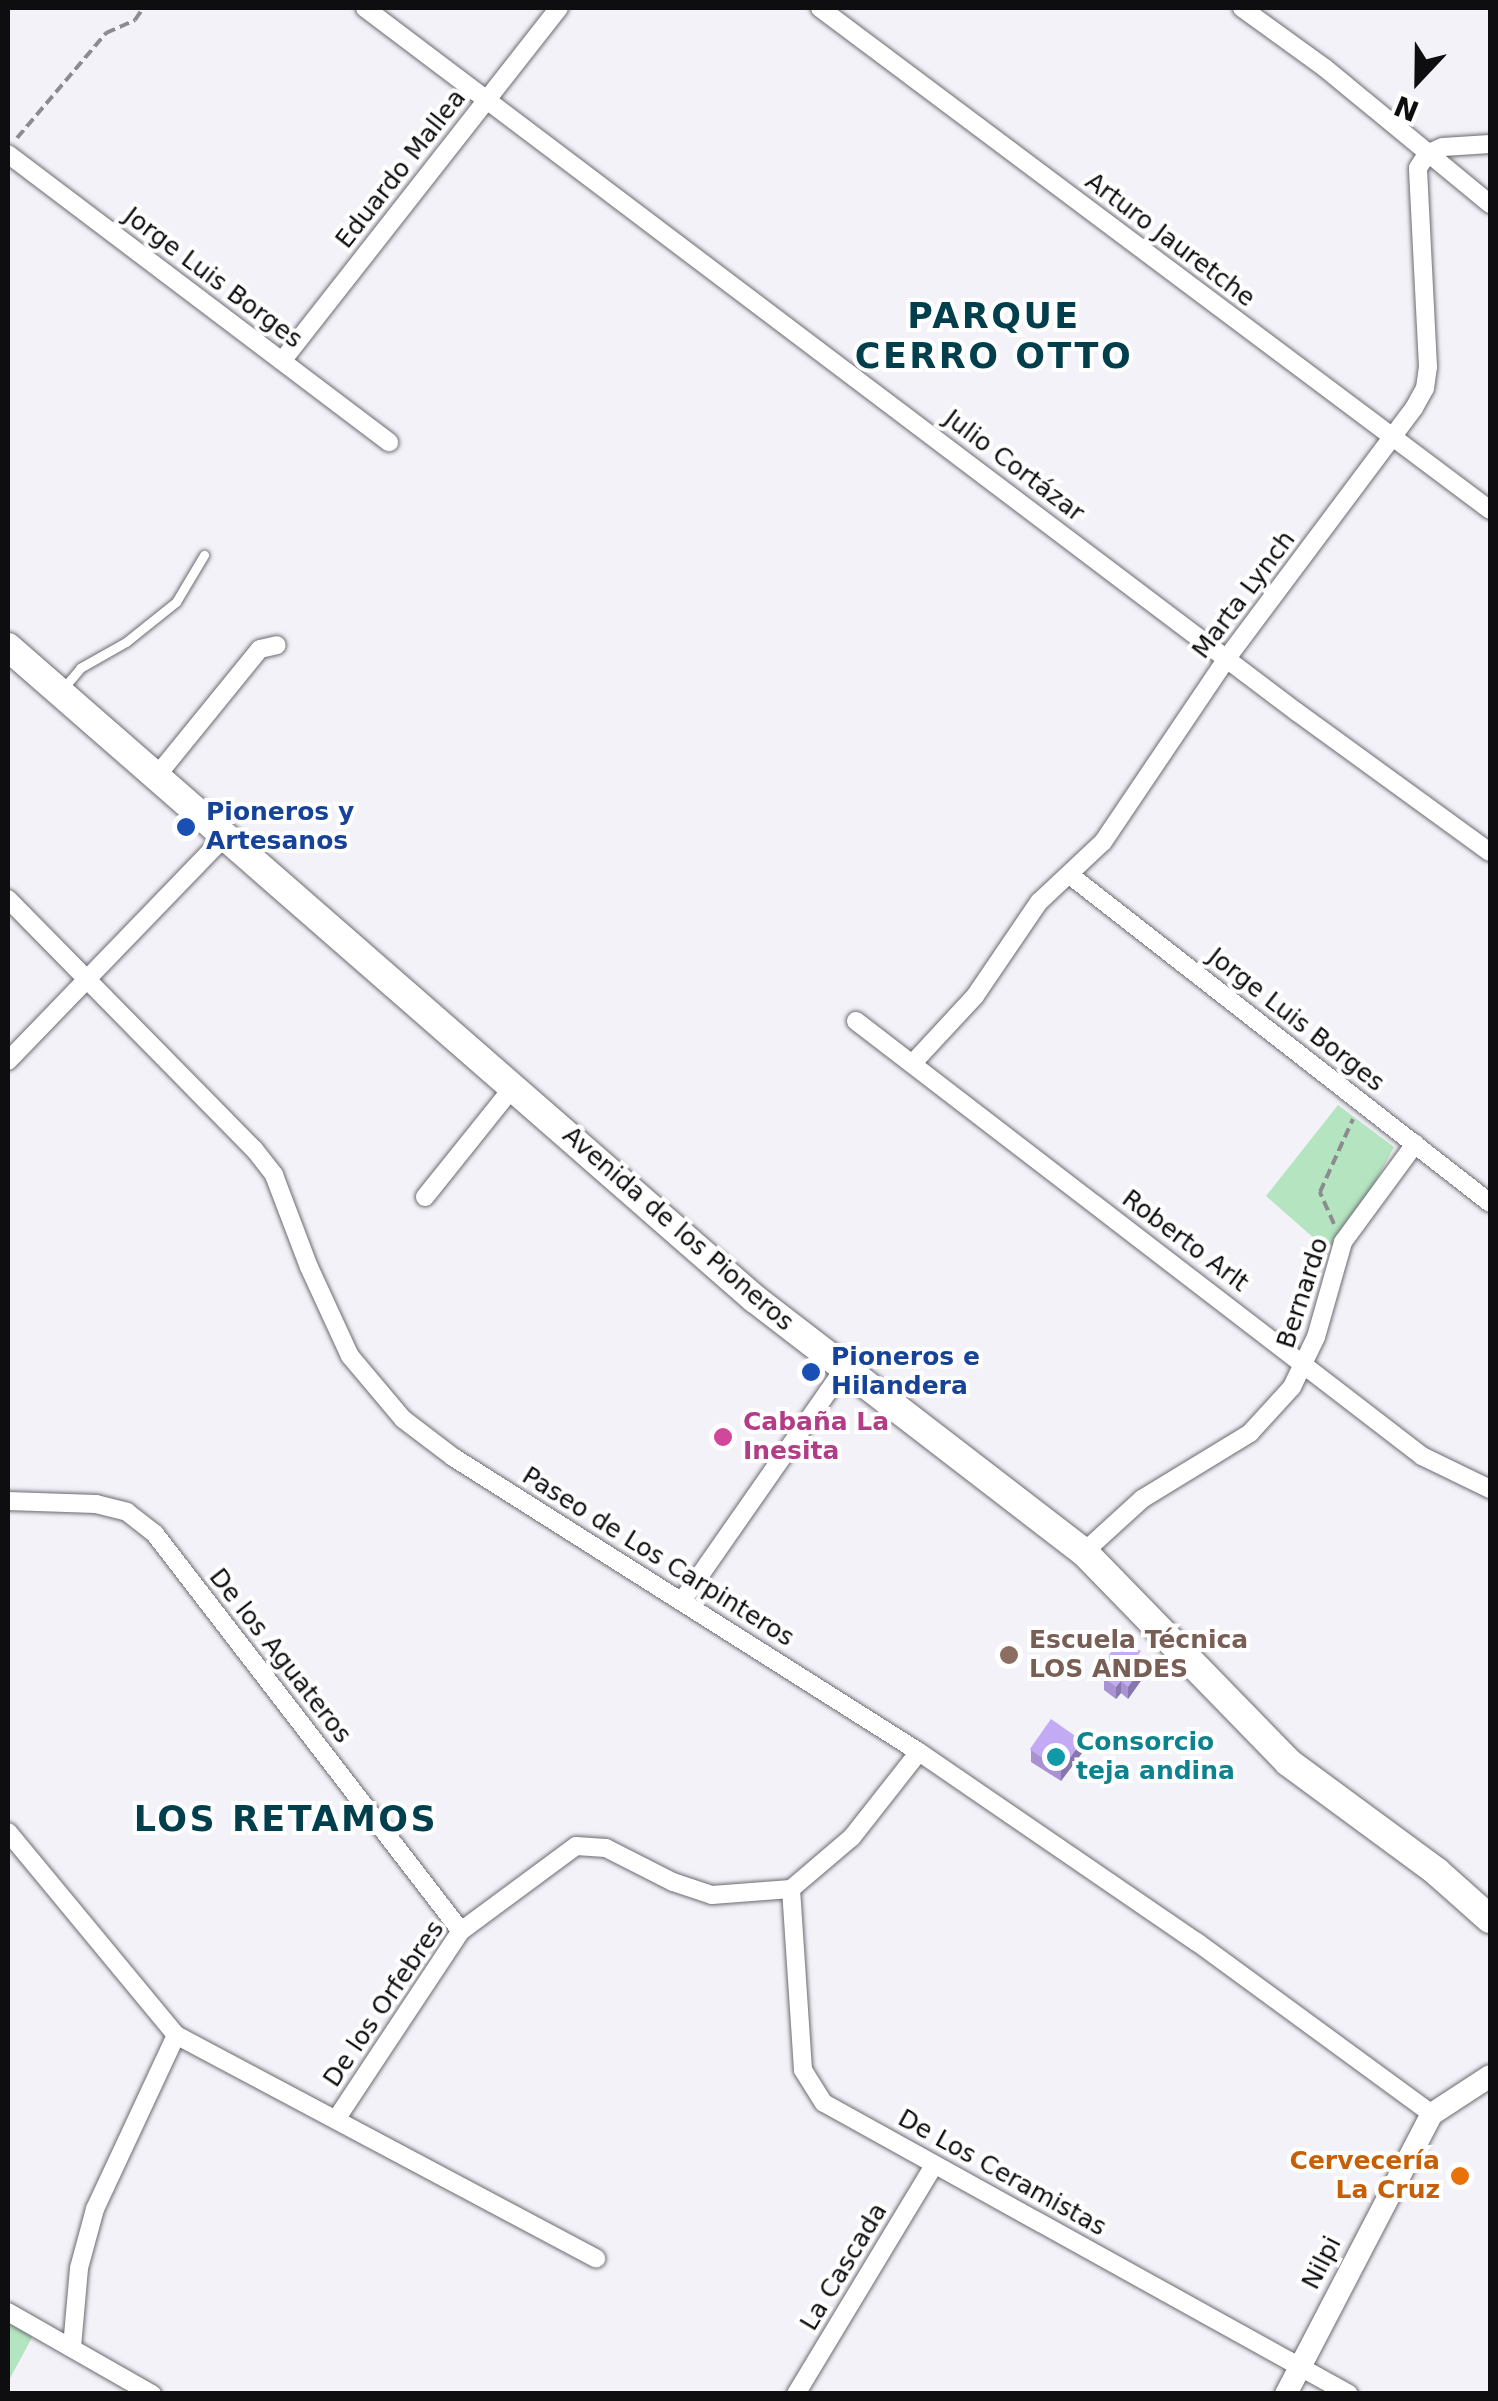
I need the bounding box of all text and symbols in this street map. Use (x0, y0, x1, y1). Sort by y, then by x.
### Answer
north arrow (1368, 30, 1468, 130)
street label: Eduardo Mallea (330, 84, 472, 254)
text: N (1390, 89, 1424, 128)
street label: Arturo Jauretche (1079, 167, 1261, 313)
street label: Jorge Luis Borges (118, 201, 308, 355)
district label: PARQUE CERRO OTTO (855, 295, 1133, 377)
street label: Julio Cortázar (938, 404, 1090, 528)
street label: Marta Lynch (1186, 525, 1302, 665)
place label: Pioneros y Artesanos (206, 798, 354, 857)
marker: Pioneros y Artesanos (175, 816, 197, 838)
street label: Jorge Luis Borges (1202, 942, 1390, 1098)
street label: Avenida de los Pioneros (556, 1121, 800, 1337)
street label: Roberto Arlt (1116, 1184, 1254, 1298)
street label: Bernardo (1271, 1234, 1335, 1352)
place label: Pioneros e Hilandera (831, 1343, 980, 1402)
marker: Pioneros e Hilandera (800, 1361, 822, 1383)
place label: Cabaña La Inesita (743, 1408, 889, 1467)
marker: Cabaña La Inesita (712, 1426, 734, 1448)
street label: Paseo de Los Carpinteros (517, 1461, 799, 1653)
street label: De los Aguateros (203, 1563, 357, 1749)
place label: Escuela Técnica LOS ANDES (1029, 1626, 1248, 1685)
marker: Escuela Técnica LOS ANDES (998, 1644, 1020, 1666)
place label: Consorcio teja andina (1076, 1728, 1235, 1787)
marker: Consorcio teja andina (1045, 1746, 1067, 1768)
district label: LOS RETAMOS (134, 1798, 438, 1840)
street label: De los Orfebres (317, 1915, 451, 2093)
street label: De Los Ceramistas (893, 2103, 1111, 2243)
place label: Cervecería La Cruz (1290, 2147, 1440, 2206)
marker: Cervecería La Cruz (1449, 2165, 1471, 2187)
street label: La Cascada (794, 2198, 894, 2336)
street label: Nilpi (1296, 2232, 1348, 2294)

